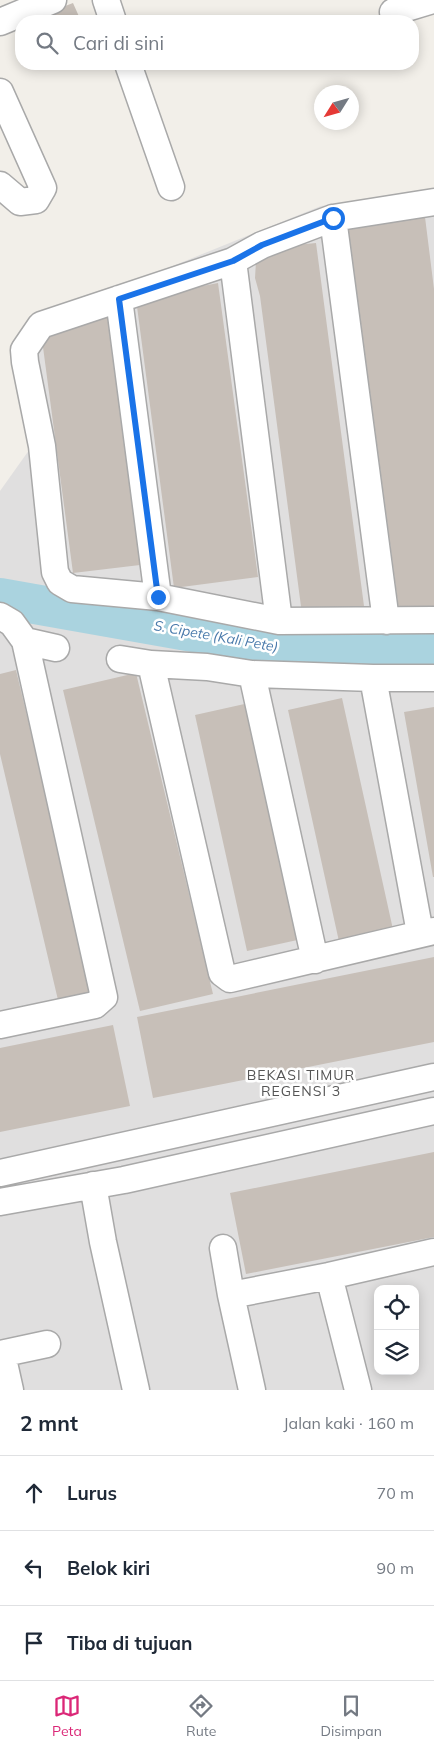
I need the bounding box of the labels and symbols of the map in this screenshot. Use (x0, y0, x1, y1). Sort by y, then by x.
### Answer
north arrow (314, 85, 359, 130)
route start (322, 207, 345, 230)
route end (147, 586, 170, 609)
water label: S. Cipete (Kali Pete) (153, 616, 279, 656)
district label: BEKASI TIMUR REGENSI 3 (247, 1066, 355, 1100)

